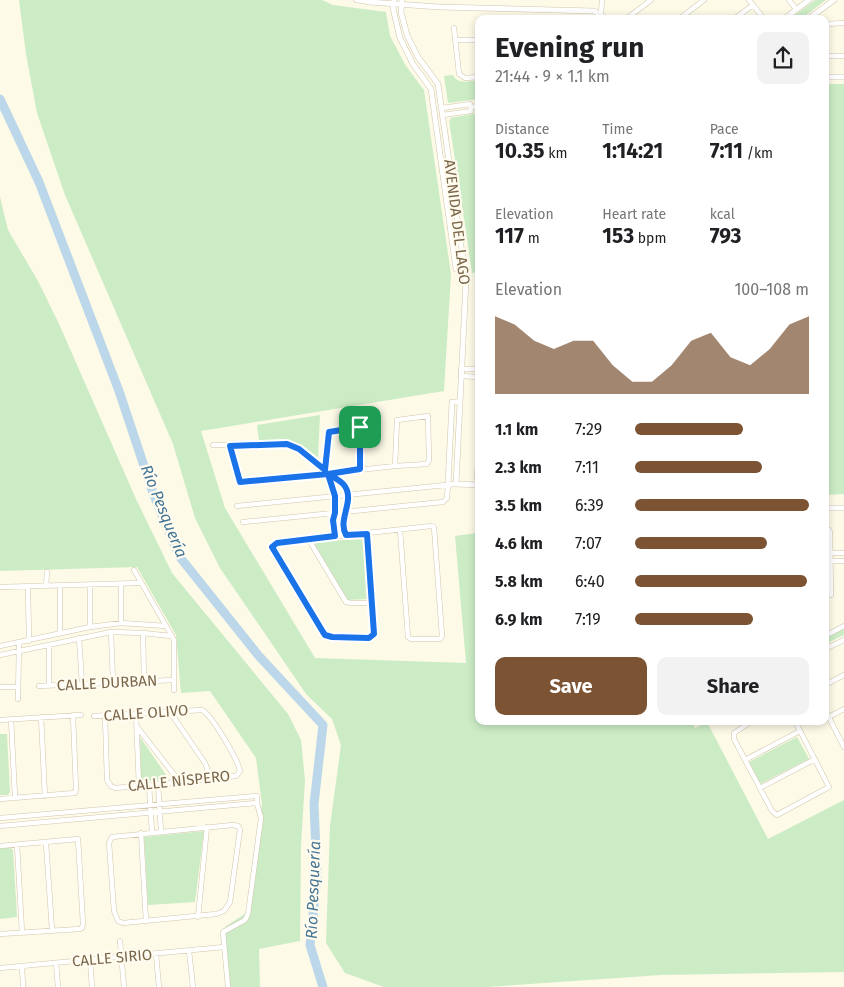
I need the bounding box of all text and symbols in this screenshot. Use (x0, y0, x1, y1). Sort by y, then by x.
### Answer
text: Evening run (495, 31, 644, 64)
button: share (757, 32, 809, 84)
text: 21:44 · 9 × 1.1 km (495, 67, 610, 86)
text: Distance (495, 121, 549, 138)
text: Time (602, 121, 633, 138)
text: Pace (710, 121, 739, 138)
text: 10.35 (495, 138, 545, 164)
text: 1:14:21 (602, 138, 663, 164)
text: 7:11 (710, 138, 743, 164)
text: km (545, 145, 567, 162)
text: /km (743, 145, 773, 162)
street label: AVENIDA DEL LAGO (440, 158, 474, 286)
text: Elevation (495, 206, 554, 223)
text: Heart rate (602, 206, 666, 223)
text: kcal (710, 206, 735, 223)
text: 117 (495, 223, 524, 249)
text: 153 (602, 223, 634, 249)
text: 793 (710, 223, 741, 249)
text: m (524, 230, 540, 247)
text: bpm (634, 230, 666, 247)
text: Elevation (495, 280, 562, 299)
text: 100–108 m (734, 280, 809, 299)
pin (339, 406, 381, 448)
icon: arrive (346, 413, 374, 441)
text: 1.1 km (495, 420, 538, 439)
text: 7:29 (575, 420, 602, 439)
text: 2.3 km (495, 458, 542, 477)
text: 7:11 (575, 458, 599, 477)
water label: Río Pesquería (137, 462, 191, 560)
text: 3.5 km (495, 496, 542, 515)
text: 6:39 (575, 496, 604, 515)
text: 4.6 km (495, 534, 543, 553)
text: 7:07 (575, 534, 602, 553)
text: 5.8 km (495, 572, 543, 591)
text: 6:40 (575, 572, 605, 591)
text: 6.9 km (495, 610, 543, 629)
text: 7:19 (575, 610, 601, 629)
button: Save (495, 657, 647, 715)
button: Share (657, 657, 809, 715)
street label: CALLE DURBAN (56, 671, 158, 695)
street label: CALLE OLIVO (103, 701, 189, 725)
street label: CALLE NÍSPERO (127, 767, 231, 795)
water label: Río Pesquería (302, 841, 324, 939)
street label: CALLE SIRIO (71, 946, 153, 970)

